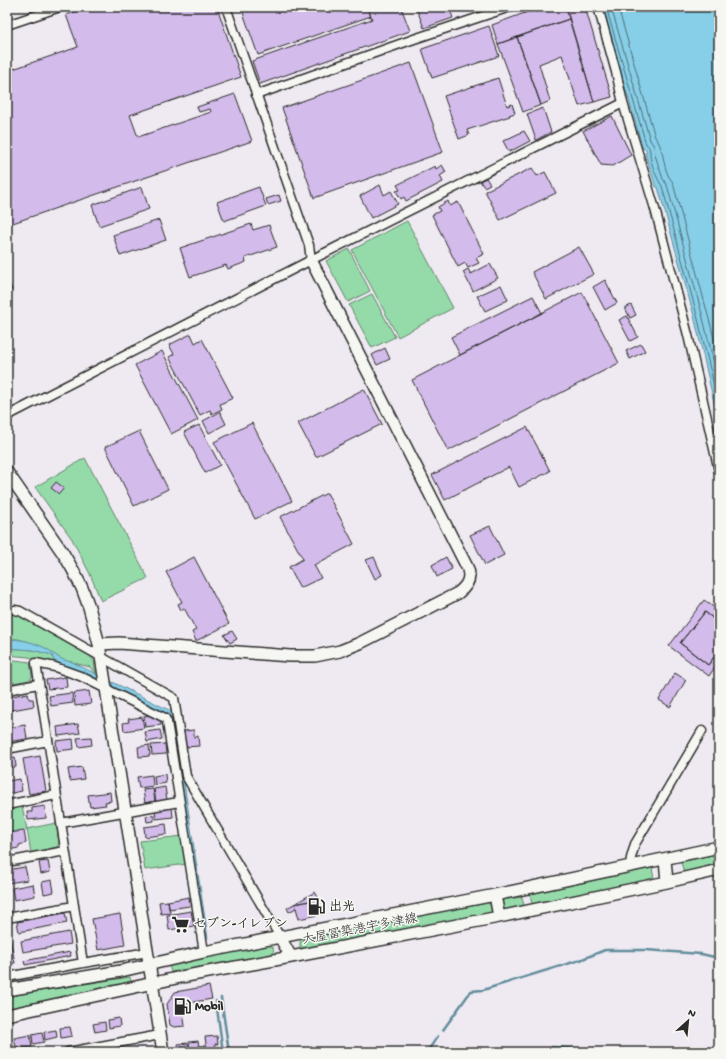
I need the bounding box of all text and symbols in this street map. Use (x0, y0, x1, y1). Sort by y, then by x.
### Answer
fuel station icon: 出光 (306, 897, 326, 917)
place label: 出光 (329, 899, 355, 915)
street label: 大屋冨築港宇多津線 (301, 910, 420, 949)
supermarket icon: セブン-イレブン (170, 914, 190, 934)
place label: セブン-イレブン (193, 916, 288, 932)
fuel station icon: Mobil (172, 997, 192, 1017)
place label: Mobil (195, 1000, 223, 1015)
north arrow (668, 1001, 708, 1041)
text: N (686, 1007, 698, 1021)

